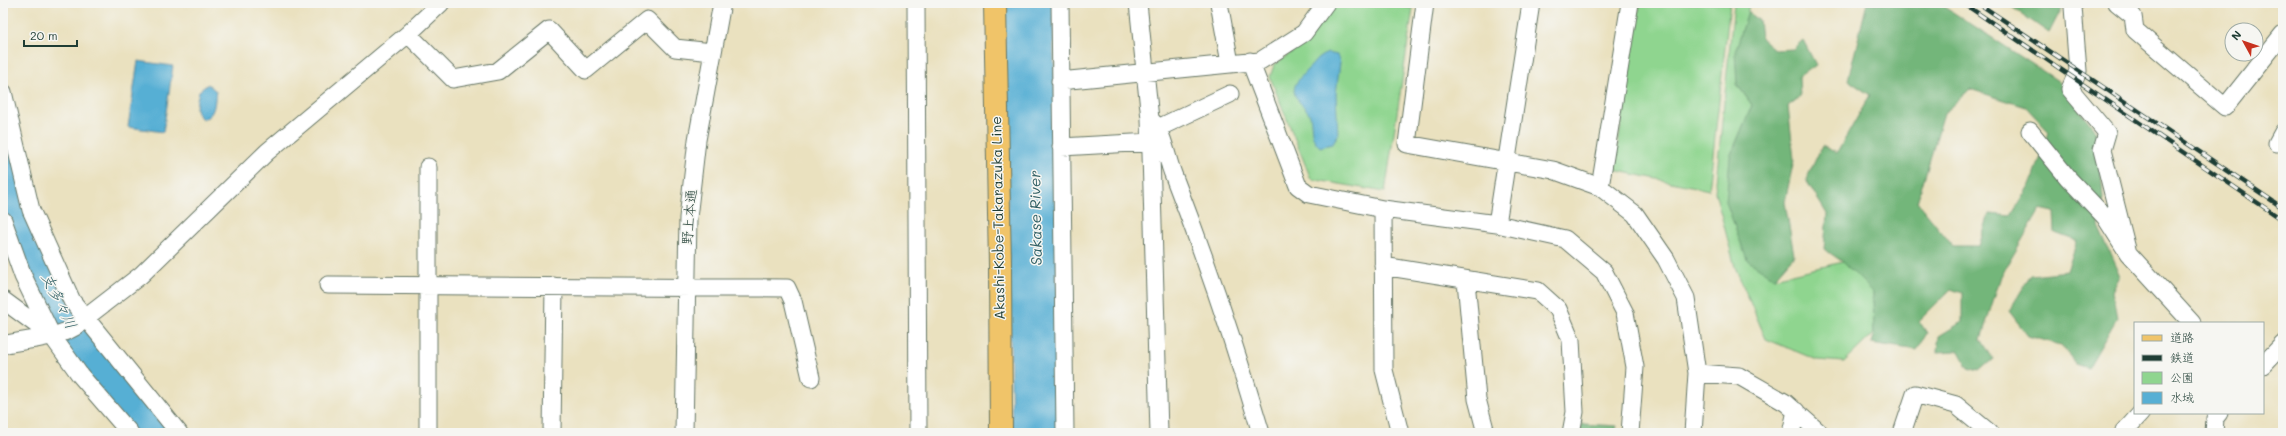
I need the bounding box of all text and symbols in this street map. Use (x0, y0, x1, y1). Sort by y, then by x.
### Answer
scale bar (24, 22, 77, 48)
north arrow (2224, 22, 2264, 62)
text: 20 m (30, 27, 58, 43)
text: N (2228, 27, 2244, 43)
street label: Akashi-Kobe-Takarazuka Line (986, 116, 1009, 320)
water label: Sakase River (1024, 170, 1046, 266)
street label: 野上本通 (677, 188, 700, 246)
water label: 支多々川 (38, 269, 82, 332)
legend (2134, 322, 2264, 414)
text: 道路 (2170, 329, 2194, 345)
text: 鉄道 (2170, 349, 2194, 365)
text: 公園 (2170, 369, 2194, 385)
text: 水域 (2170, 389, 2194, 405)

